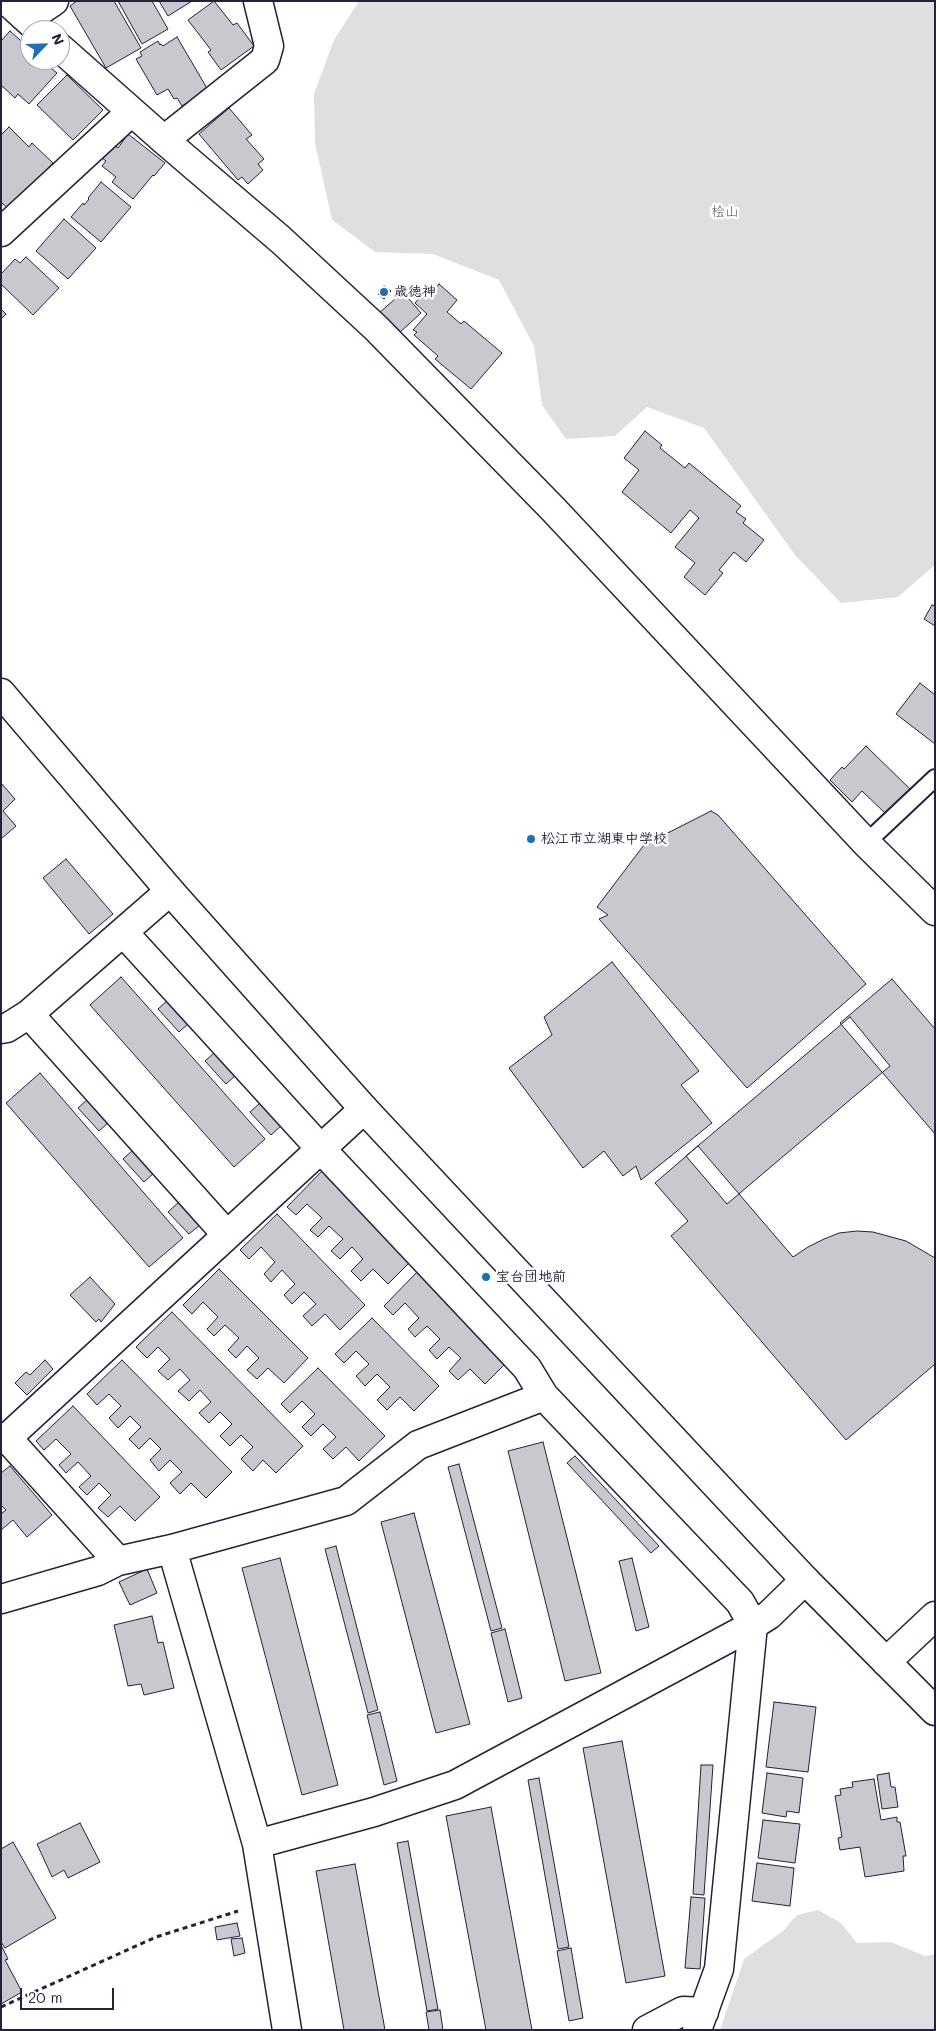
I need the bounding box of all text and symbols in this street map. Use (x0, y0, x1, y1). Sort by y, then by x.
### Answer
north arrow (20, 20, 70, 70)
text: N (47, 30, 69, 48)
park label: 桧山 (711, 204, 739, 220)
place label: 歳徳神 (394, 284, 436, 300)
marker: 歳徳神 (378, 286, 390, 298)
place label: 松江市立湖東中学校 (541, 831, 667, 847)
marker: 松江市立湖東中学校 (525, 833, 537, 845)
place label: 宝台団地前 (496, 1269, 566, 1285)
marker: 宝台団地前 (480, 1271, 492, 1283)
scale bar (22, 1978, 116, 2010)
text: 20 m (28, 1987, 62, 2007)

